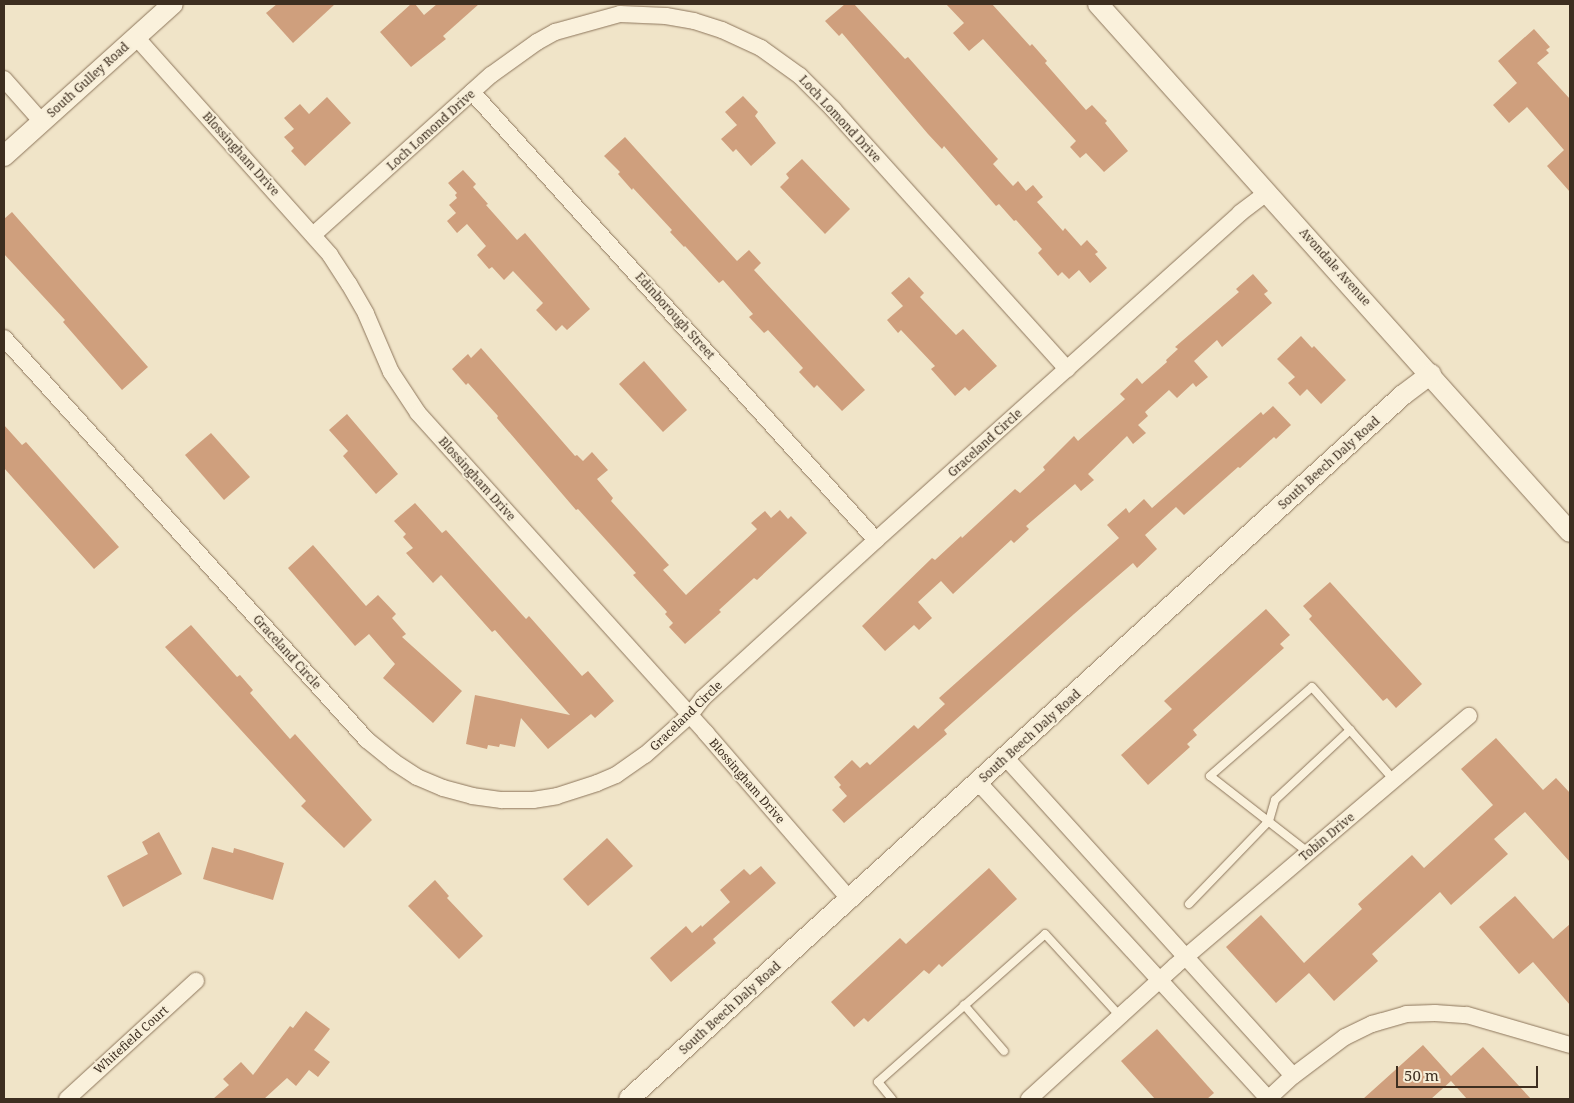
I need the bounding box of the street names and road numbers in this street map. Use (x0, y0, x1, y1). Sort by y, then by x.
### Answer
street label: South Gulley Road (44, 40, 132, 120)
street label: Loch Lomond Drive (796, 73, 884, 165)
street label: Loch Lomond Drive (384, 87, 478, 173)
street label: Blossingham Drive (200, 109, 282, 199)
street label: Avondale Avenue (1296, 225, 1374, 309)
street label: Edinborough Street (632, 270, 718, 362)
street label: Graceland Circle (945, 406, 1025, 480)
street label: South Beech Daly Road (1275, 414, 1383, 512)
street label: Blossingham Drive (436, 434, 518, 524)
street label: Graceland Circle (250, 612, 324, 692)
street label: Graceland Circle (647, 678, 725, 754)
street label: South Beech Daly Road (976, 687, 1084, 785)
street label: Blossingham Drive (706, 736, 788, 826)
street label: Tobin Drive (1297, 810, 1357, 864)
street label: South Beech Daly Road (676, 959, 784, 1057)
street label: Whitefield Court (91, 1003, 171, 1077)

